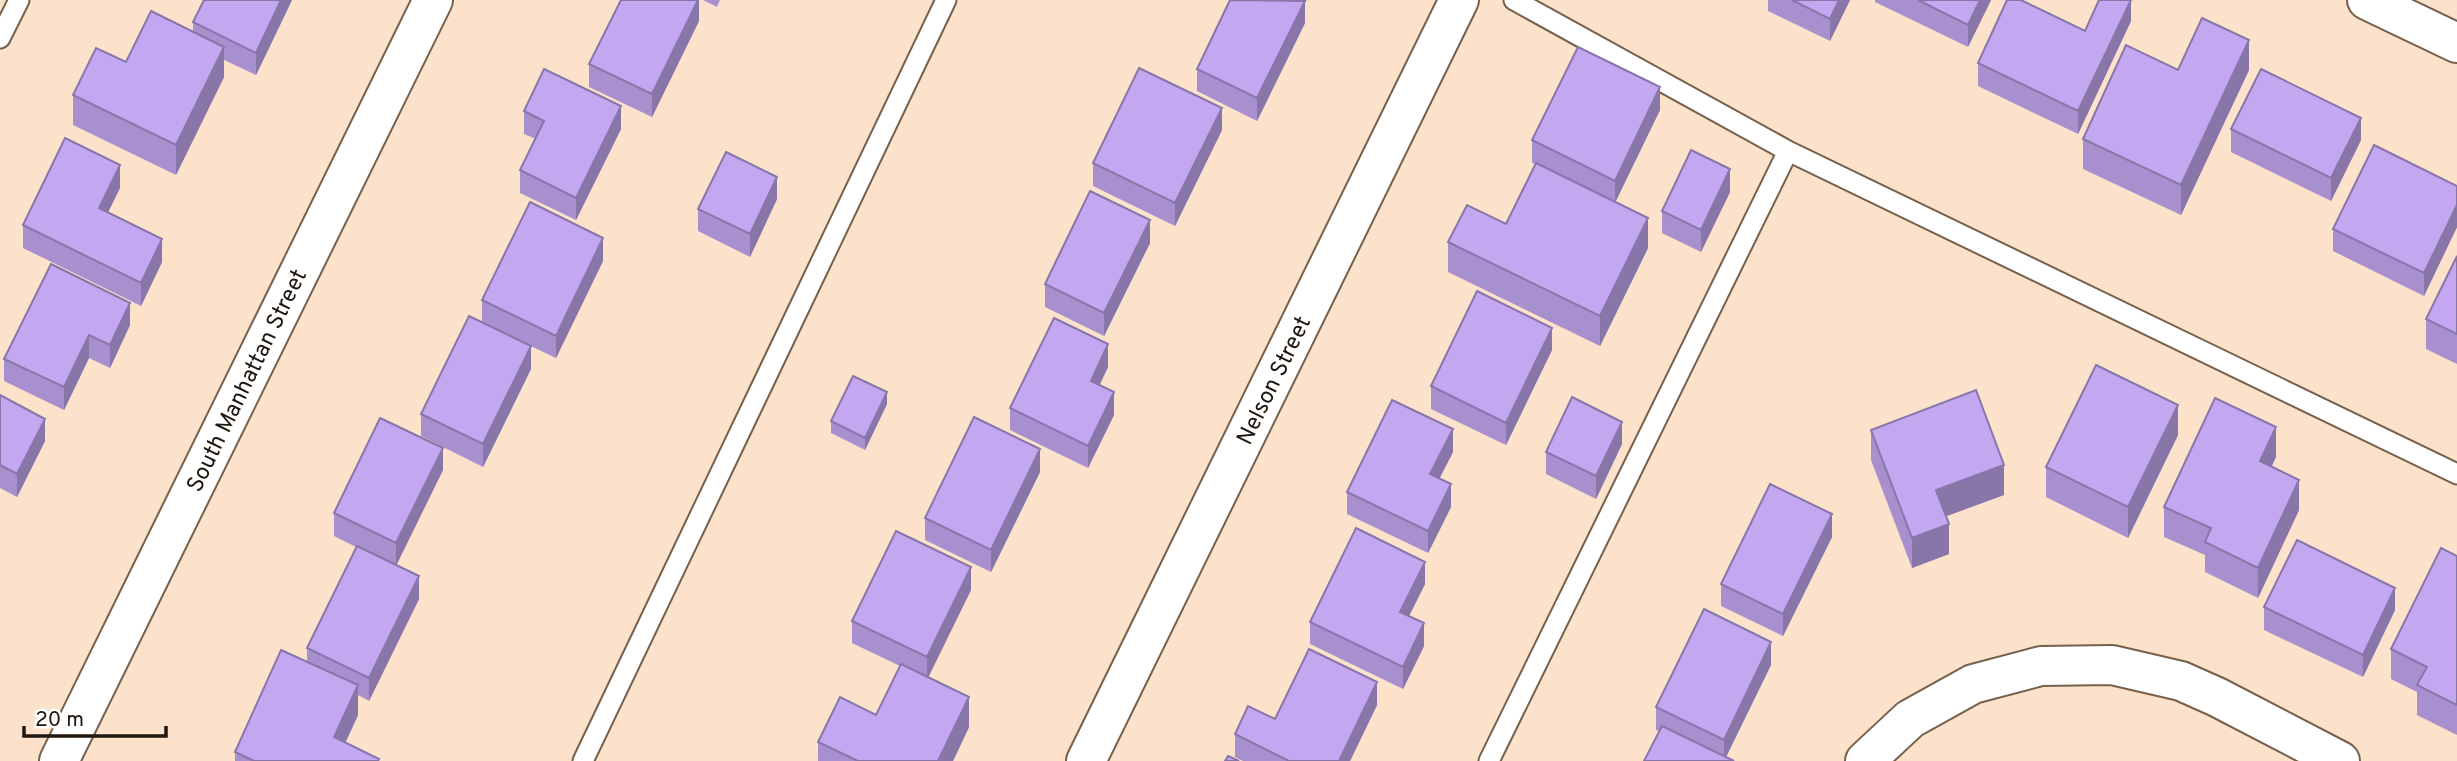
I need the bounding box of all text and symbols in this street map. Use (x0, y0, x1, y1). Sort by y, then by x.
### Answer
street label: South Manhattan Street (182, 265, 315, 497)
street label: Nelson Street (1232, 312, 1319, 450)
scale bar (24, 694, 166, 738)
text: 20 m (35, 707, 84, 734)

